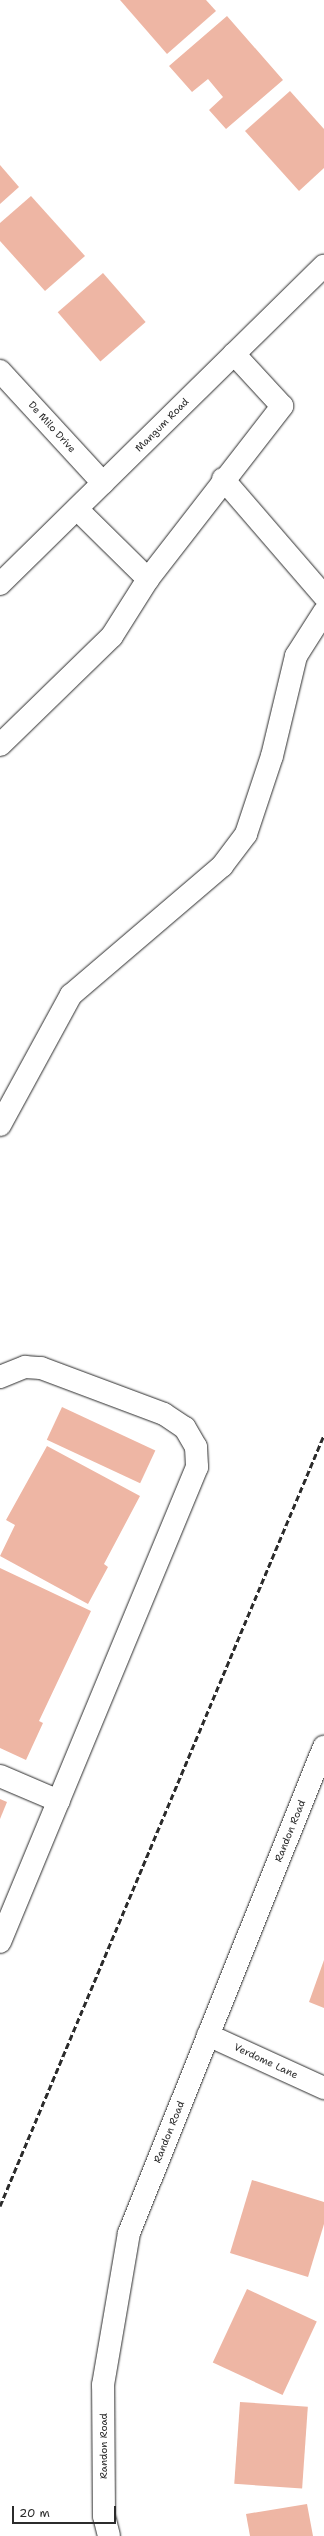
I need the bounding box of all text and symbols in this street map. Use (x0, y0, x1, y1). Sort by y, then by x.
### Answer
street label: Mangum Road (133, 396, 191, 454)
street label: De Milo Drive (26, 399, 78, 455)
street label: Randon Road (272, 1798, 308, 1864)
street label: Verdome Lane (232, 2041, 300, 2081)
street label: Randon Road (151, 2099, 187, 2165)
street label: Randon Road (98, 2413, 110, 2479)
scale bar (14, 2498, 118, 2524)
text: 20 m (19, 2505, 50, 2521)

